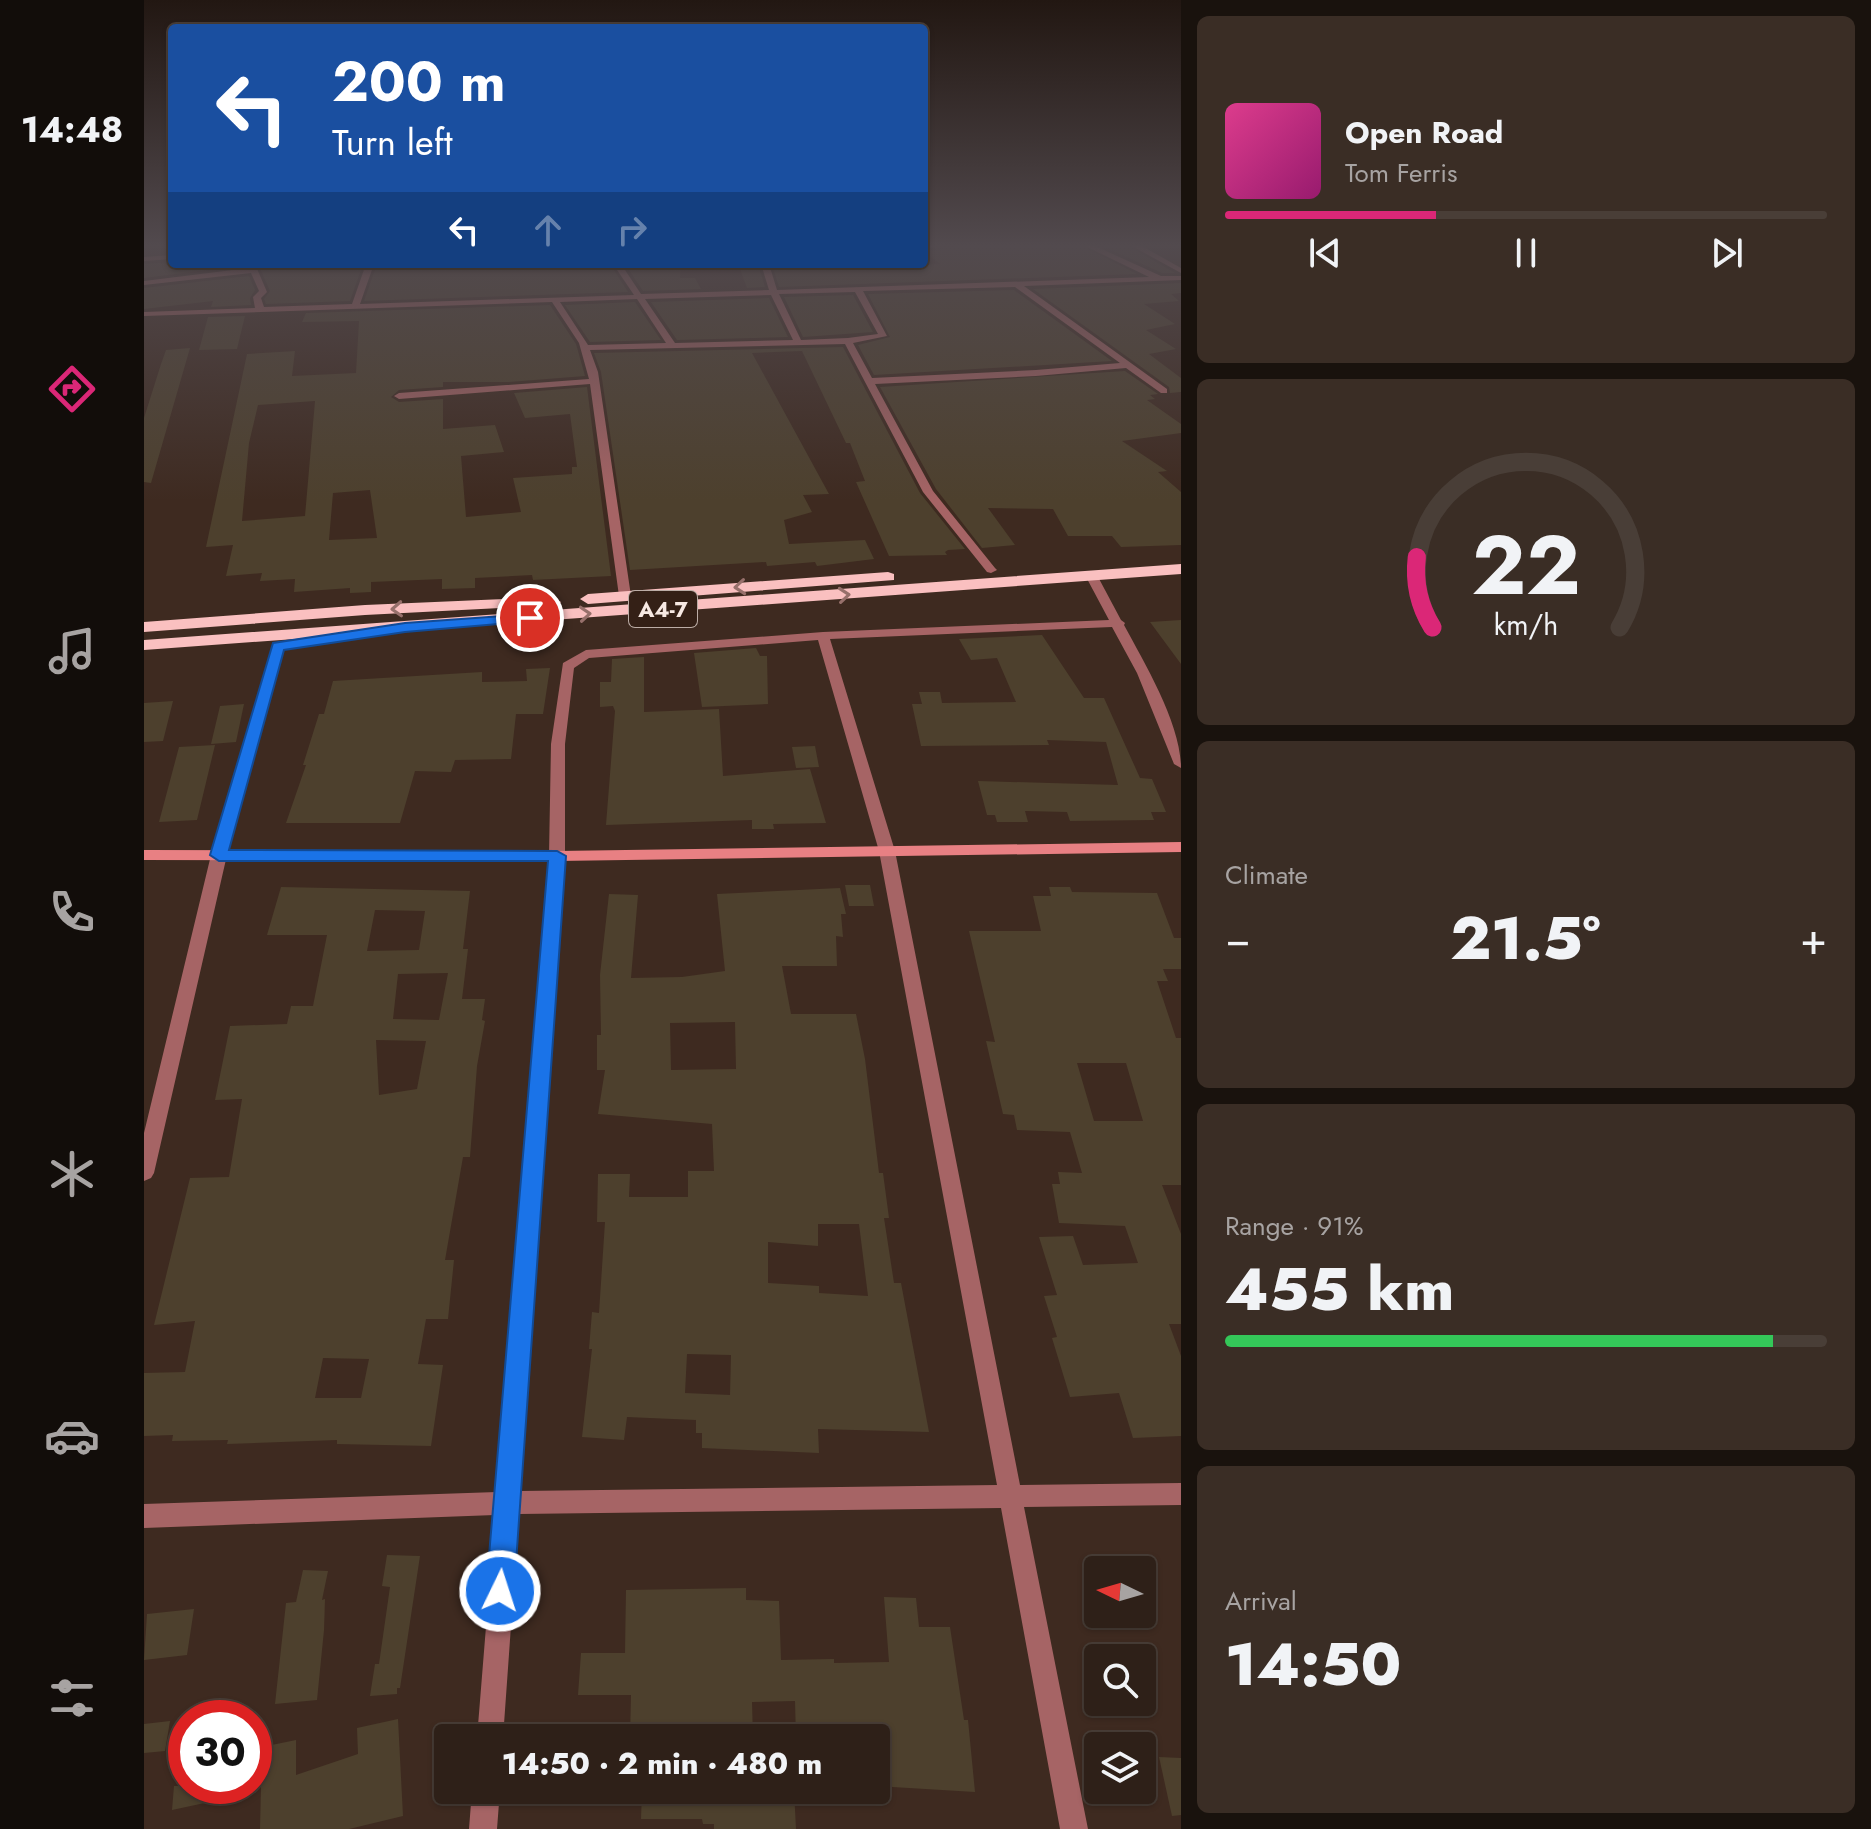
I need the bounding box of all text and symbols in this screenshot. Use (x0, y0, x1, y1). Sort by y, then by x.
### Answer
text: 200 m (332, 41, 506, 122)
icon: left (200, 56, 304, 160)
text: 14:48 (21, 103, 123, 155)
text: Open Road (1345, 111, 1503, 154)
text: Turn left (332, 116, 453, 168)
text: Tom Ferris (1345, 154, 1457, 192)
icon: left (442, 208, 486, 252)
icon: ahead (526, 208, 570, 252)
icon: right (610, 208, 654, 252)
icon: previous (1303, 231, 1347, 275)
icon: pause (1504, 231, 1548, 275)
icon: next (1705, 231, 1749, 275)
icon: directions (44, 361, 100, 417)
text: 22 (1471, 504, 1581, 624)
one-way arrow (733, 578, 746, 595)
pin (496, 584, 564, 652)
one-way arrow (838, 587, 851, 604)
road number: A4-7 (629, 591, 697, 627)
icon: arrive (508, 596, 552, 640)
one-way arrow (390, 600, 403, 617)
text: km/h (1494, 604, 1558, 646)
one-way arrow (579, 606, 592, 623)
icon: music (44, 623, 100, 679)
text: Climate (1225, 856, 1308, 894)
icon: phone (44, 884, 100, 940)
text: 21.5° (1450, 895, 1601, 982)
text: − (1225, 907, 1251, 971)
text: + (1800, 907, 1827, 971)
icon: climate (44, 1146, 100, 1202)
text: Range · 91% (1225, 1207, 1364, 1245)
text: 455 km (1225, 1246, 1454, 1333)
icon: car (44, 1408, 100, 1464)
position arrow (458, 1549, 542, 1633)
north arrow (1084, 1556, 1156, 1628)
map controls (1084, 1556, 1156, 1804)
text: Arrival (1225, 1582, 1297, 1620)
text: 14:50 (1225, 1621, 1401, 1708)
button: search (1084, 1644, 1156, 1716)
icon: filters (44, 1670, 100, 1726)
speed limit sign: 30 (168, 1700, 272, 1804)
button: layers (1084, 1732, 1156, 1804)
text: 14:50 · 2 min · 480 m (502, 1742, 822, 1785)

